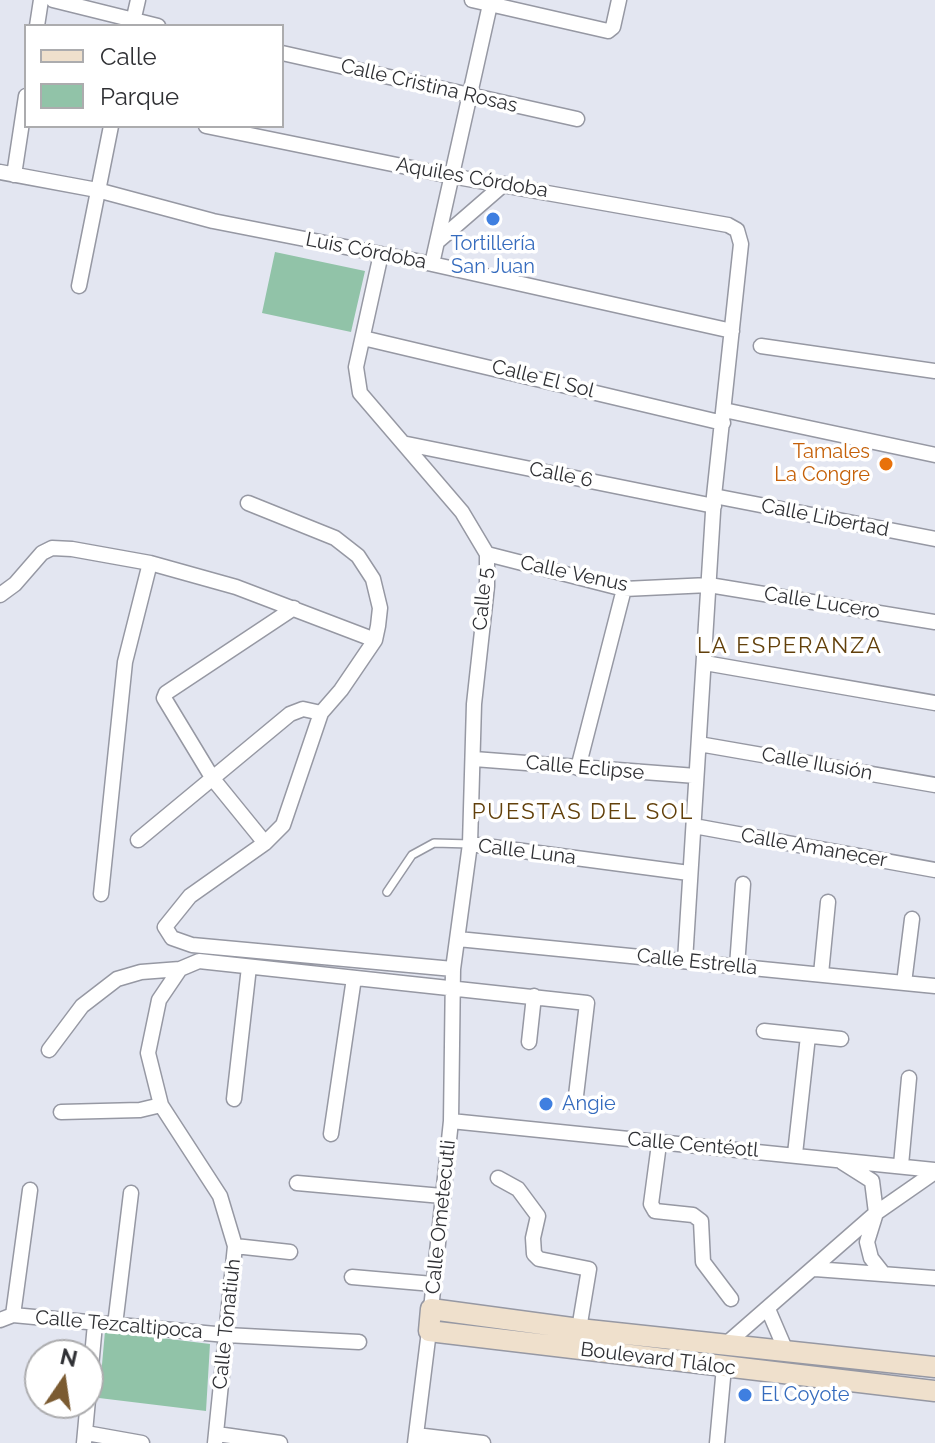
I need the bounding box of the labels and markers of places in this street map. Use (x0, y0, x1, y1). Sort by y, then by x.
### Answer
marker: Tortillería San Juan (484, 210, 502, 228)
place label: Tortillería San Juan (451, 232, 535, 279)
place label: Tamales La Congre (774, 440, 870, 487)
marker: Tamales La Congre (877, 455, 895, 473)
place label: Angie (562, 1092, 616, 1116)
marker: Angie (537, 1095, 555, 1113)
place label: El Coyote (761, 1383, 849, 1407)
marker: El Coyote (736, 1386, 754, 1404)

